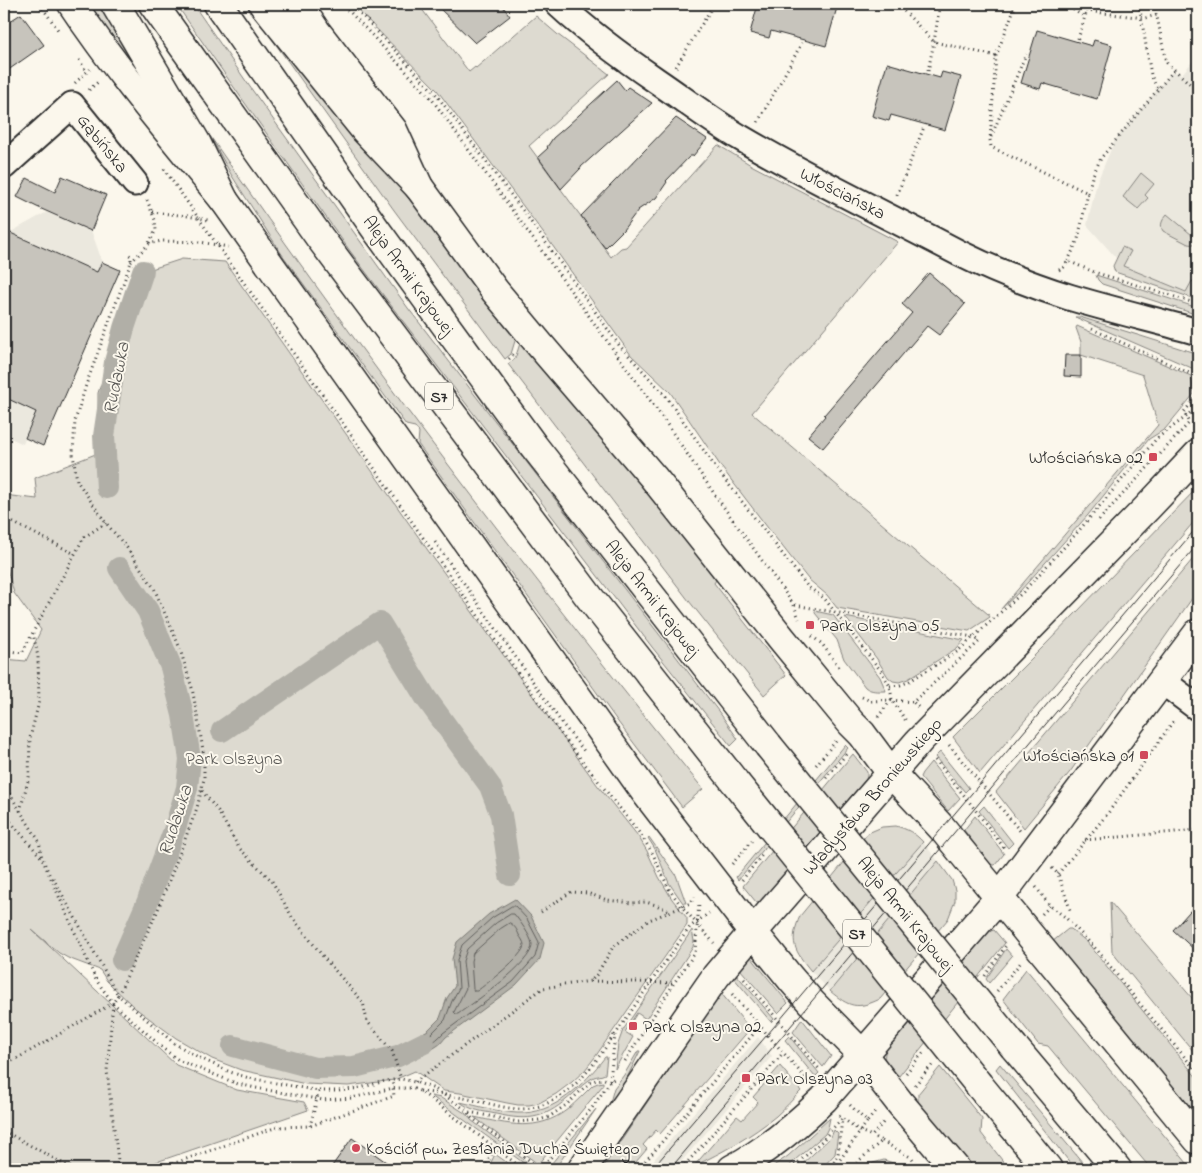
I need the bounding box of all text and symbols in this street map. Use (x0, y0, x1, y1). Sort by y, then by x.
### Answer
street label: Gąbińska (70, 109, 133, 179)
street label: Włościańska (795, 162, 889, 228)
street label: Aleja Armii Krajowej (355, 211, 460, 342)
water label: Rudawka (97, 339, 138, 417)
road number: S7 (425, 382, 453, 410)
place label: Włościańska 02 (1029, 446, 1143, 472)
marker: Włościańska 02 (1147, 451, 1159, 463)
street label: Aleja Armii Krajowej (597, 535, 706, 664)
place label: Park Olszyna 05 (820, 614, 940, 640)
marker: Park Olszyna 05 (804, 619, 816, 631)
street label: Władysława Broniewskiego (798, 713, 950, 883)
place label: Włościańska 01 (1023, 744, 1134, 770)
park label: Park Olszyna (185, 747, 283, 773)
marker: Włościańska 01 (1138, 749, 1150, 761)
water label: Rudawka (152, 781, 201, 860)
street label: Aleja Armii Krajowej (850, 852, 960, 979)
road number: S7 (843, 920, 871, 946)
place label: Park Olszyna 02 (643, 1015, 761, 1041)
marker: Park Olszyna 02 (627, 1020, 639, 1032)
place label: Park Olszyna 03 (756, 1067, 873, 1093)
marker: Park Olszyna 03 (740, 1072, 752, 1084)
place label: Kościół pw. Zesłania Ducha Świętego (366, 1137, 640, 1164)
marker: Kościół pw. Zesłania Ducha Świętego (350, 1142, 362, 1154)

